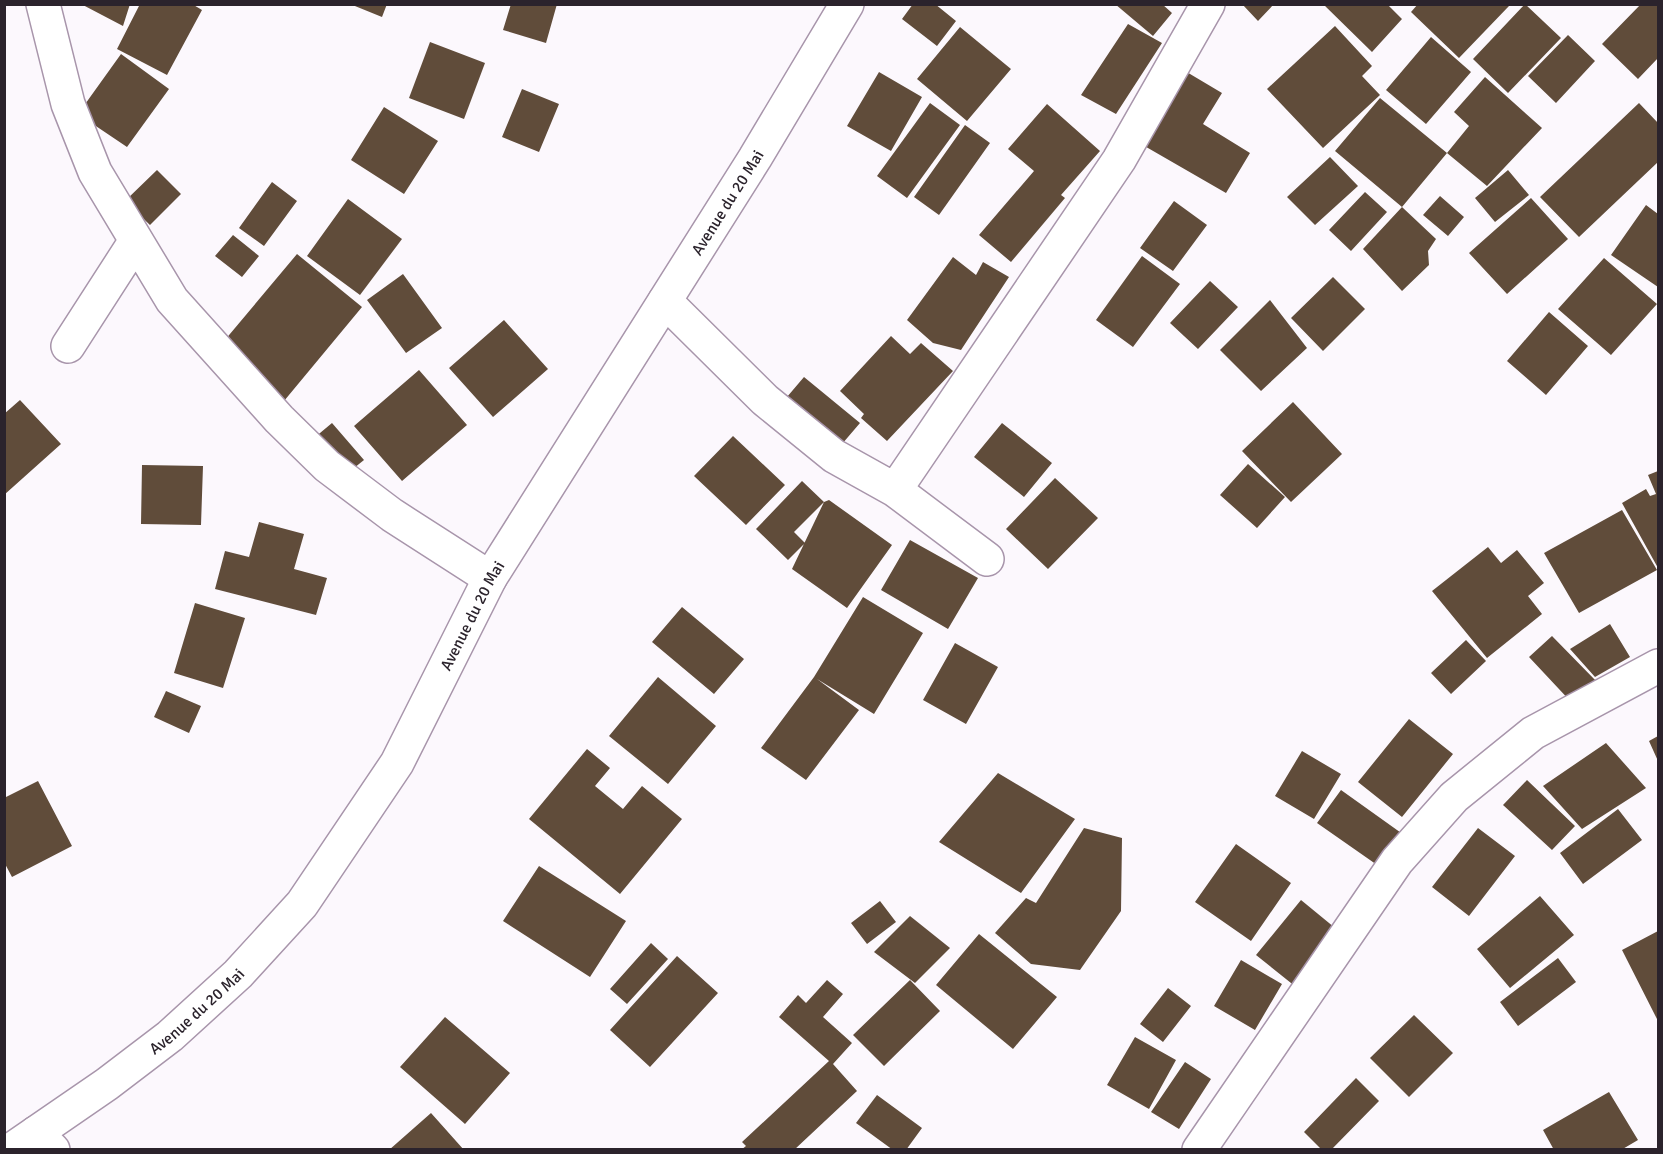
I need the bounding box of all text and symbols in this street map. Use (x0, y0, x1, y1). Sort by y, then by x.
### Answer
street label: Avenue du 20 Mai (687, 146, 769, 259)
street label: Avenue du 20 Mai (436, 557, 509, 674)
street label: Avenue du 20 Mai (145, 965, 249, 1059)

